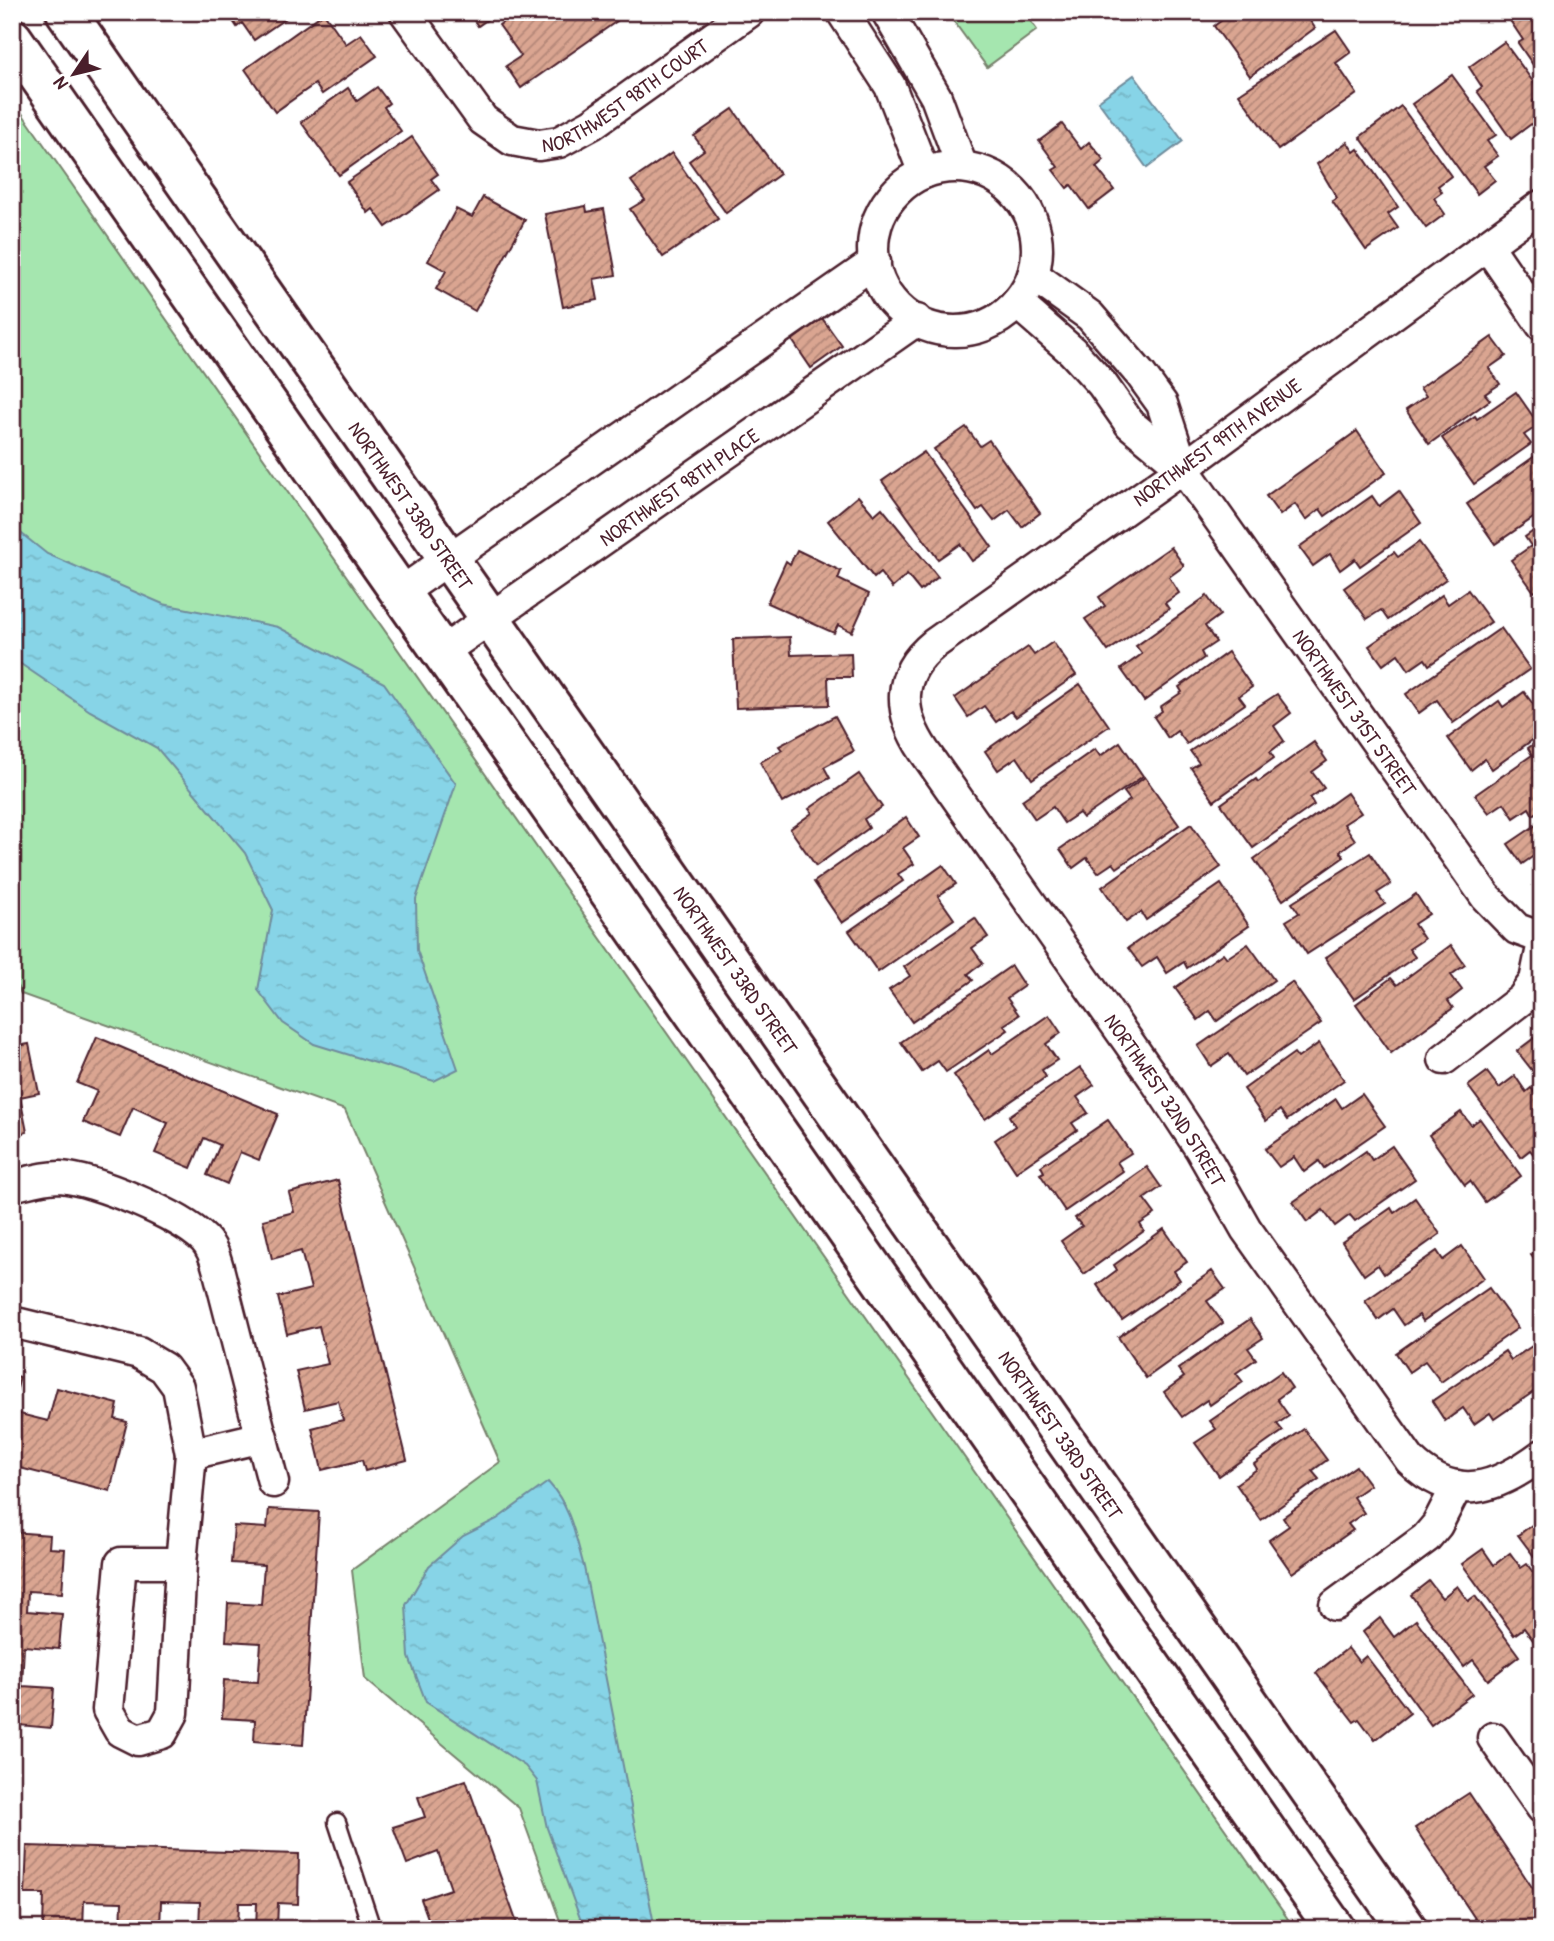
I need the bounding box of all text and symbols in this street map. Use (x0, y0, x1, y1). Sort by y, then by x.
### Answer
street label: NORTHWEST 98TH COURT (540, 31, 715, 159)
north arrow (38, 38, 108, 108)
text: N (47, 72, 74, 95)
street label: NORTHWEST 99TH AVENUE (1127, 371, 1307, 513)
street label: NORTHWEST 33RD STREET (342, 415, 481, 596)
street label: NORTHWEST 98TH PLACE (593, 420, 765, 552)
street label: NORTHWEST 31ST STREET (1287, 623, 1425, 802)
street label: NORTHWEST 33RD STREET (667, 880, 806, 1061)
street label: NORTHWEST 32ND STREET (1098, 1008, 1234, 1192)
street label: NORTHWEST 33RD STREET (992, 1345, 1131, 1525)

